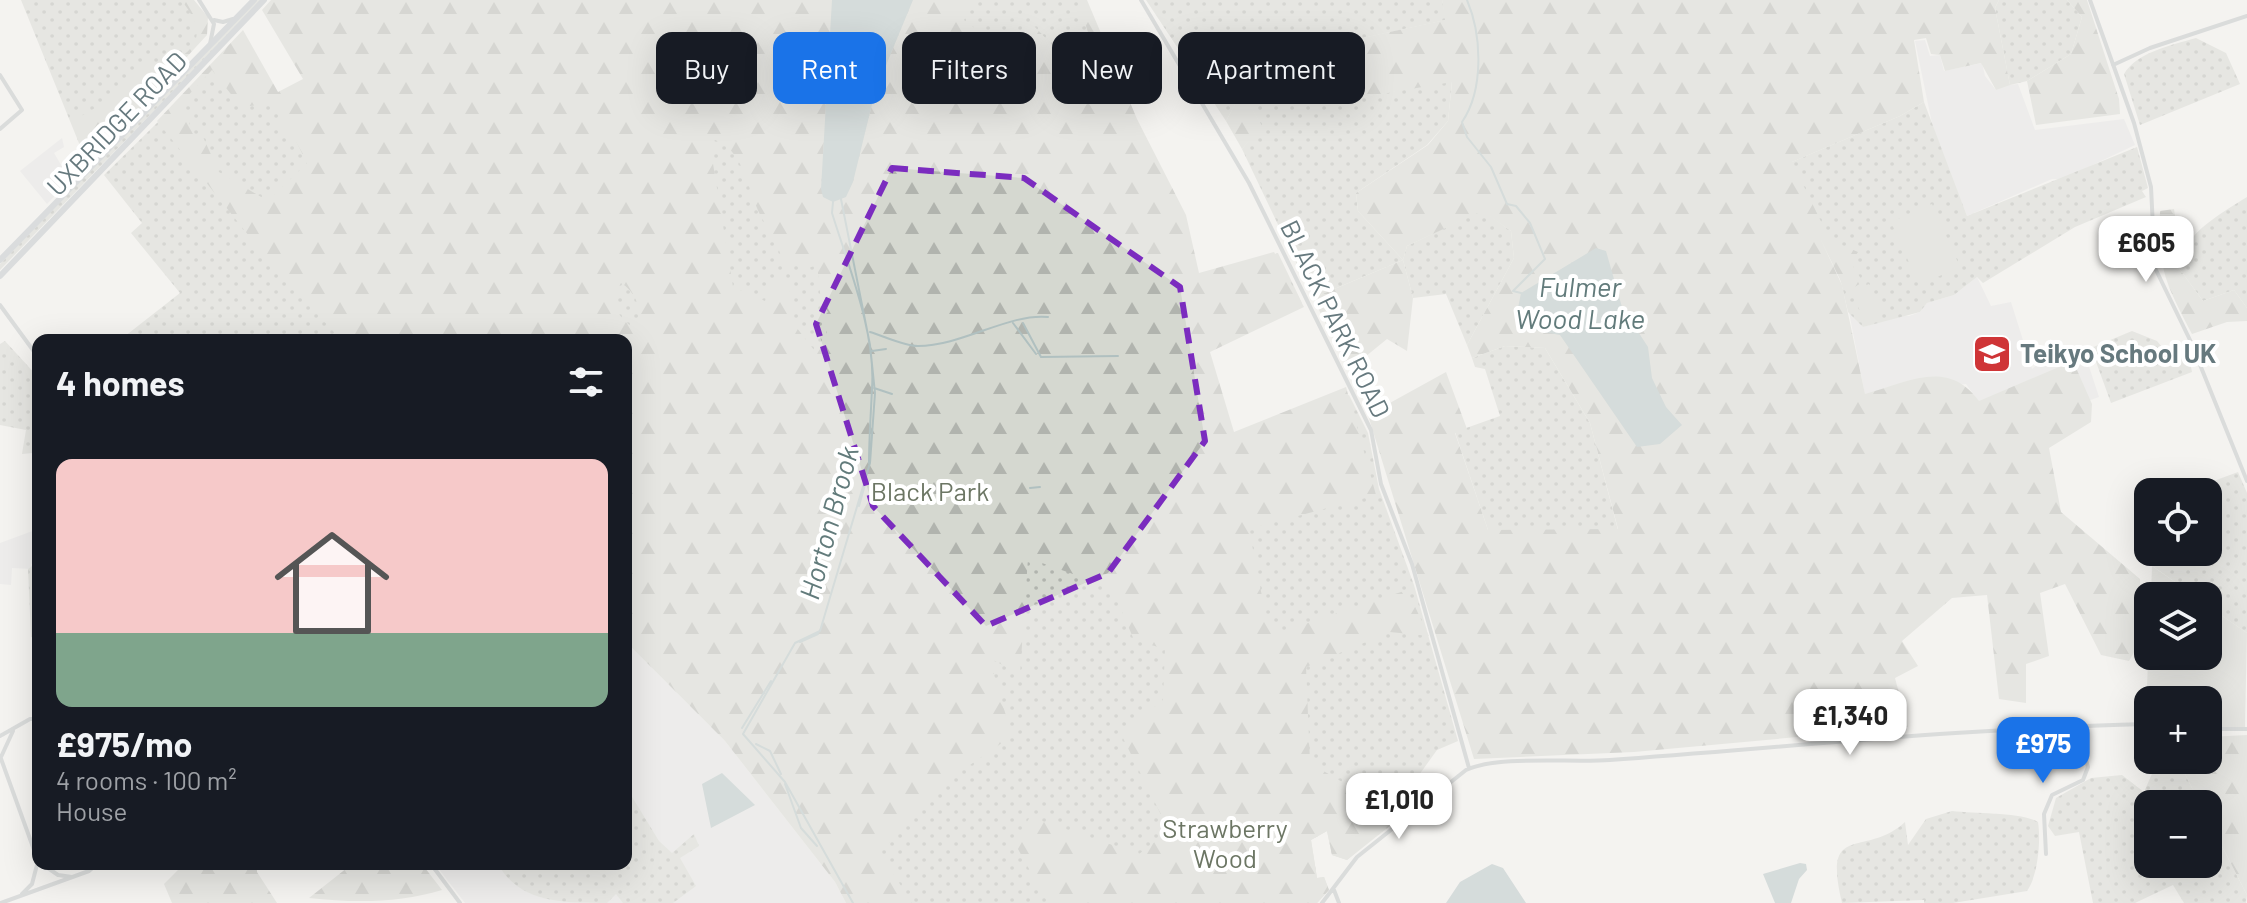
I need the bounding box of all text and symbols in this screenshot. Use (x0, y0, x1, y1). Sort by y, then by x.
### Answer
chip: Buy (656, 32, 757, 104)
chip: Rent (773, 32, 886, 104)
chip: Filters (902, 32, 1036, 104)
chip: New (1052, 32, 1162, 104)
chip: Apartment (1178, 32, 1365, 104)
street label: UXBRIDGE ROAD (40, 45, 192, 201)
street label: BLACK PARK ROAD (1275, 214, 1398, 422)
pin: £605 (2099, 216, 2193, 284)
text: £605 (2117, 226, 2175, 257)
water label: Fulmer Wood Lake (1515, 269, 1645, 335)
school or university icon: Teikyo School UK (1971, 333, 2013, 375)
place label: Teikyo School UK (2020, 337, 2216, 368)
icon: filters (564, 360, 608, 404)
text: 4 homes (56, 362, 185, 403)
water label: Horton Brook (791, 442, 865, 603)
park label: Black Park (871, 475, 989, 506)
map controls (2134, 478, 2222, 878)
button: locate (2134, 478, 2222, 566)
icon: home (260, 511, 404, 655)
button: layers (2134, 582, 2222, 670)
button: + (2134, 686, 2222, 774)
pin: £1,340 (1785, 689, 1915, 757)
text: £1,340 (1812, 699, 1888, 730)
pin: £975 (1996, 717, 2090, 785)
text: £975/mo (56, 723, 192, 764)
text: £975 (2015, 727, 2071, 758)
text: 4 rooms · 100 m² (56, 764, 237, 795)
pin: £1,010 (1334, 773, 1464, 841)
text: £1,010 (1364, 783, 1434, 814)
button: − (2134, 790, 2222, 878)
text: House (56, 795, 127, 826)
park label: Strawberry Wood (1162, 812, 1288, 873)

